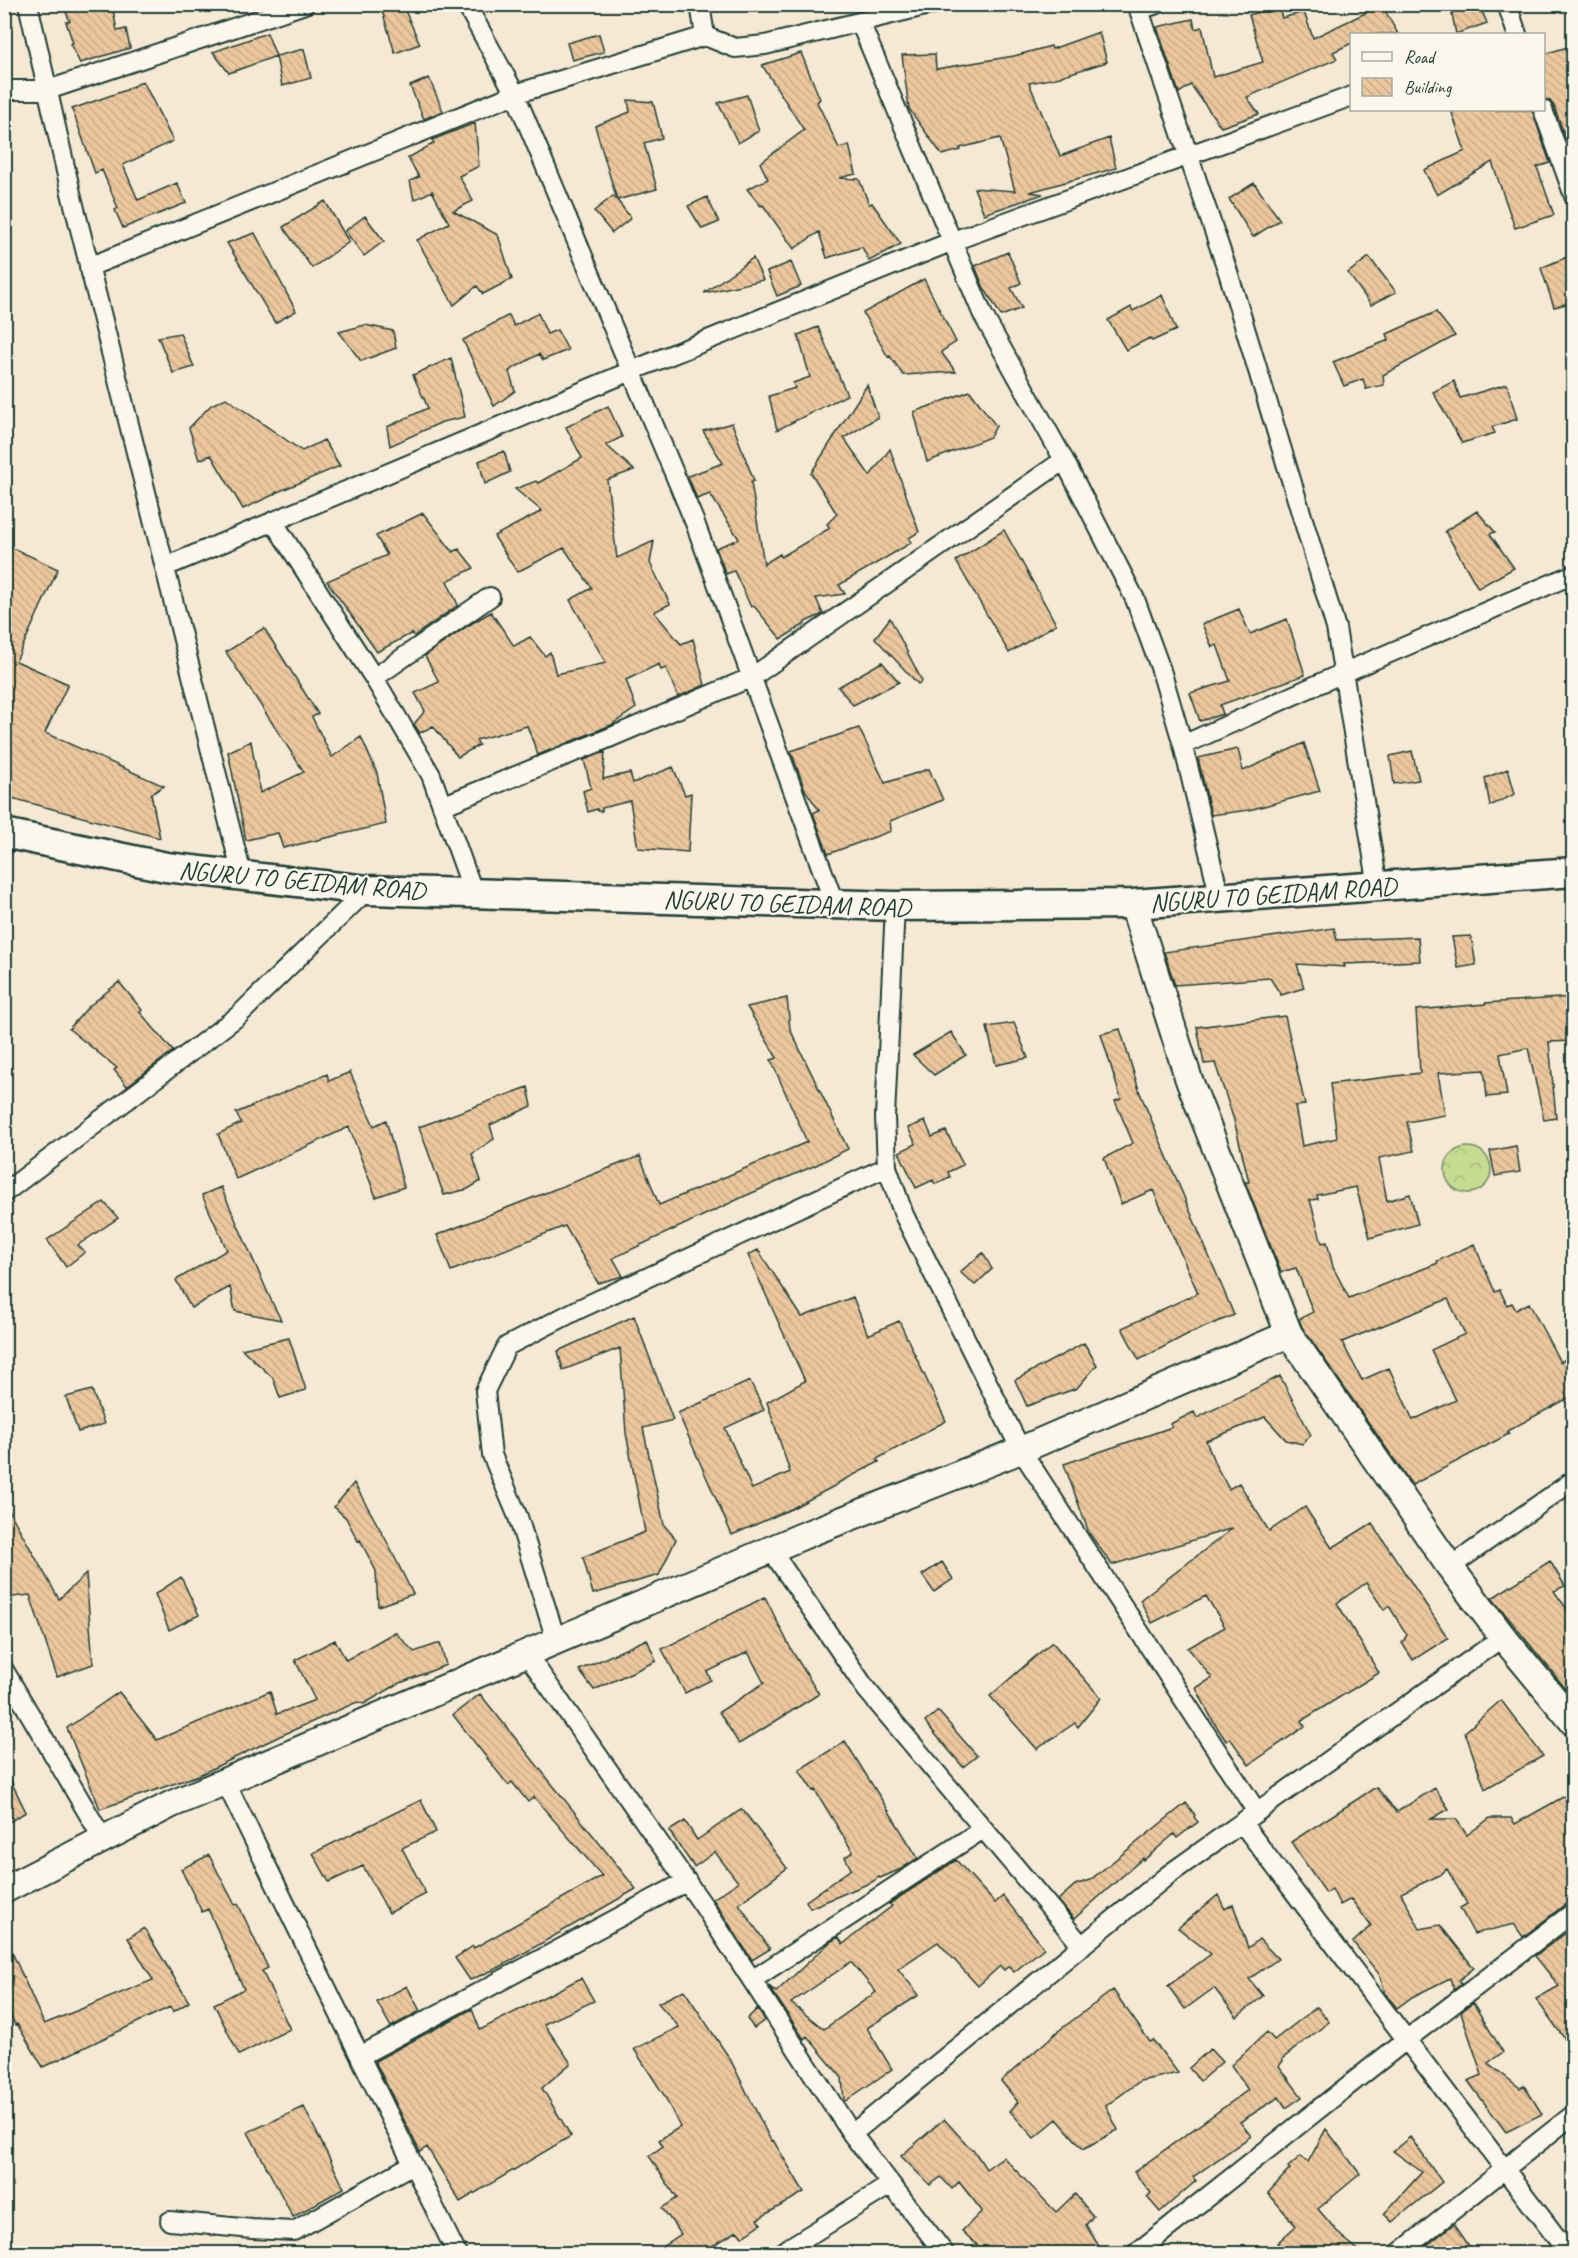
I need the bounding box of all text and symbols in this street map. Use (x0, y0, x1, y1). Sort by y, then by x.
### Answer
legend (1350, 33, 1545, 111)
text: Road (1404, 46, 1437, 68)
text: Building (1404, 76, 1453, 98)
street label: NGURU TO GEIDAM ROAD (177, 853, 429, 908)
street label: NGURU TO GEIDAM ROAD (1149, 869, 1400, 920)
street label: NGURU TO GEIDAM ROAD (663, 883, 914, 924)

